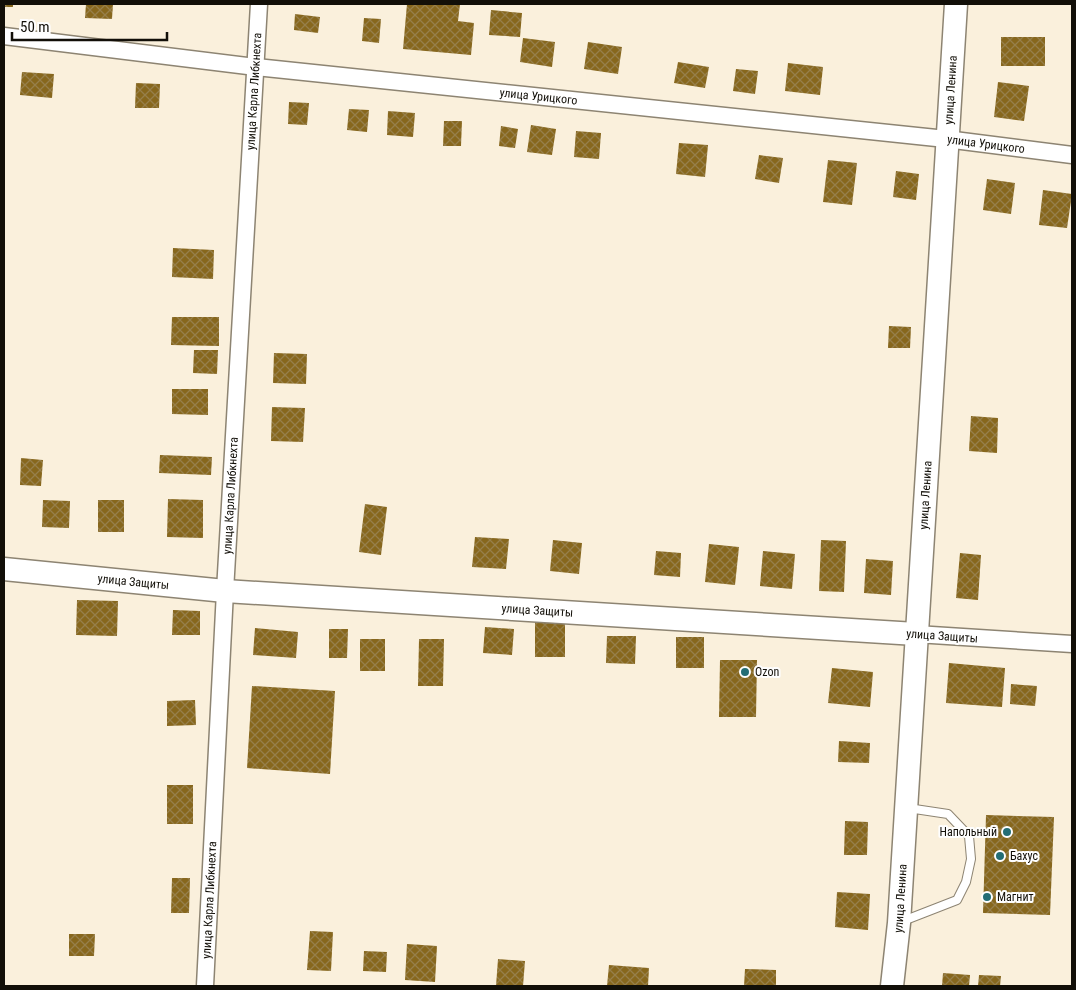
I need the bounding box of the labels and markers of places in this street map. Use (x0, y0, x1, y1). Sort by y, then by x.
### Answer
place label: Ozon (755, 665, 779, 679)
marker: Ozon (739, 666, 751, 678)
place label: Напольный (940, 825, 997, 839)
marker: Напольный (1001, 826, 1013, 838)
place label: Бахус (1010, 849, 1039, 863)
marker: Бахус (994, 850, 1006, 862)
place label: Магнит (997, 890, 1034, 904)
marker: Магнит (981, 891, 993, 903)

